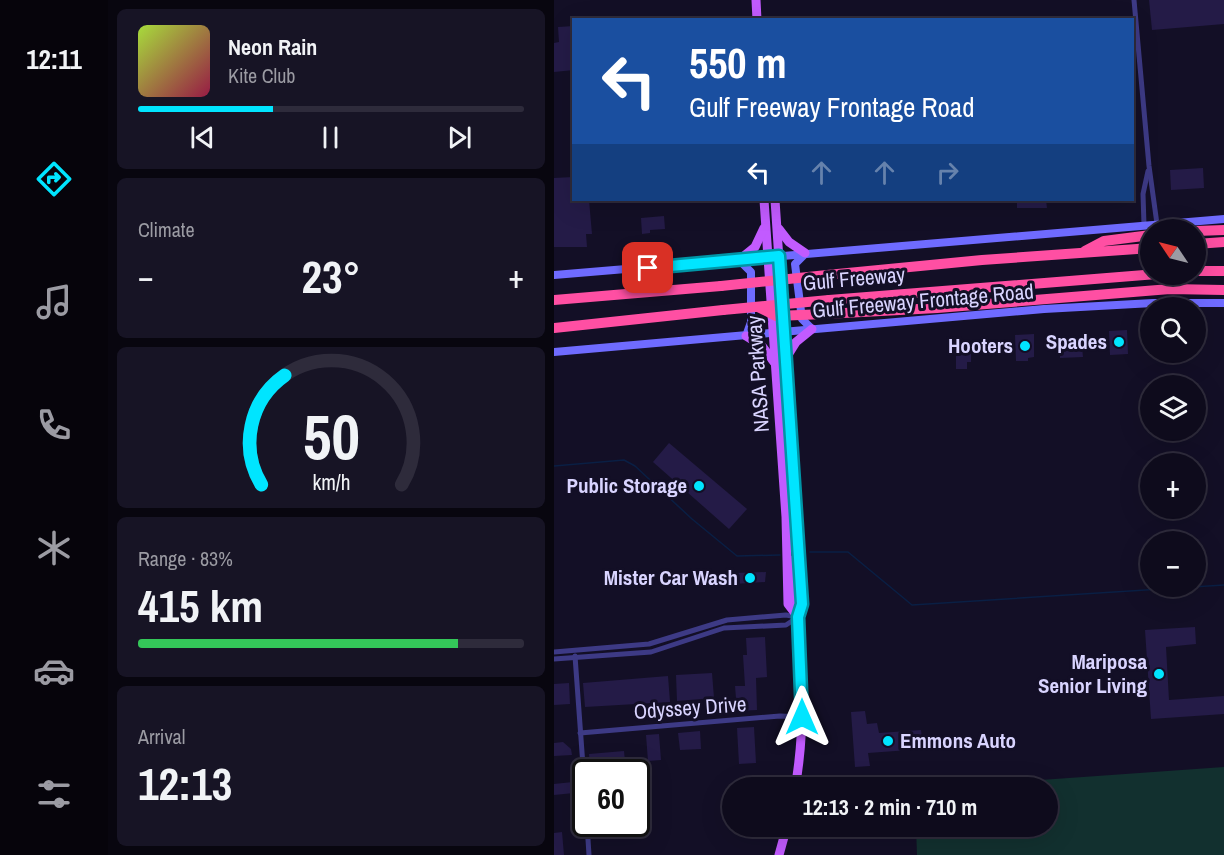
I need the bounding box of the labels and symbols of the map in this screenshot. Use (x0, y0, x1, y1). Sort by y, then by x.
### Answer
north arrow (1140, 219, 1206, 285)
pin (622, 242, 673, 293)
street label: Gulf Freeway (802, 260, 907, 297)
street label: Gulf Freeway Frontage Road (811, 276, 1035, 325)
street label: NASA Parkway (739, 314, 776, 433)
place label: Spades (1046, 327, 1107, 356)
place label: Hooters (948, 331, 1013, 360)
marker: Spades (1112, 335, 1126, 349)
marker: Hooters (1018, 339, 1032, 353)
place label: Public Storage (566, 471, 687, 500)
marker: Public Storage (692, 479, 706, 493)
place label: Mister Car Wash (604, 563, 738, 592)
marker: Mister Car Wash (743, 571, 757, 585)
place label: Mariposa Senior Living (1038, 647, 1147, 700)
marker: Mariposa Senior Living (1152, 667, 1166, 681)
position arrow (770, 685, 834, 749)
street label: Odyssey Drive (633, 689, 747, 726)
place label: Emmons Auto (900, 726, 1016, 755)
marker: Emmons Auto (881, 734, 895, 748)
speed limit sign: 60 (572, 759, 650, 837)

